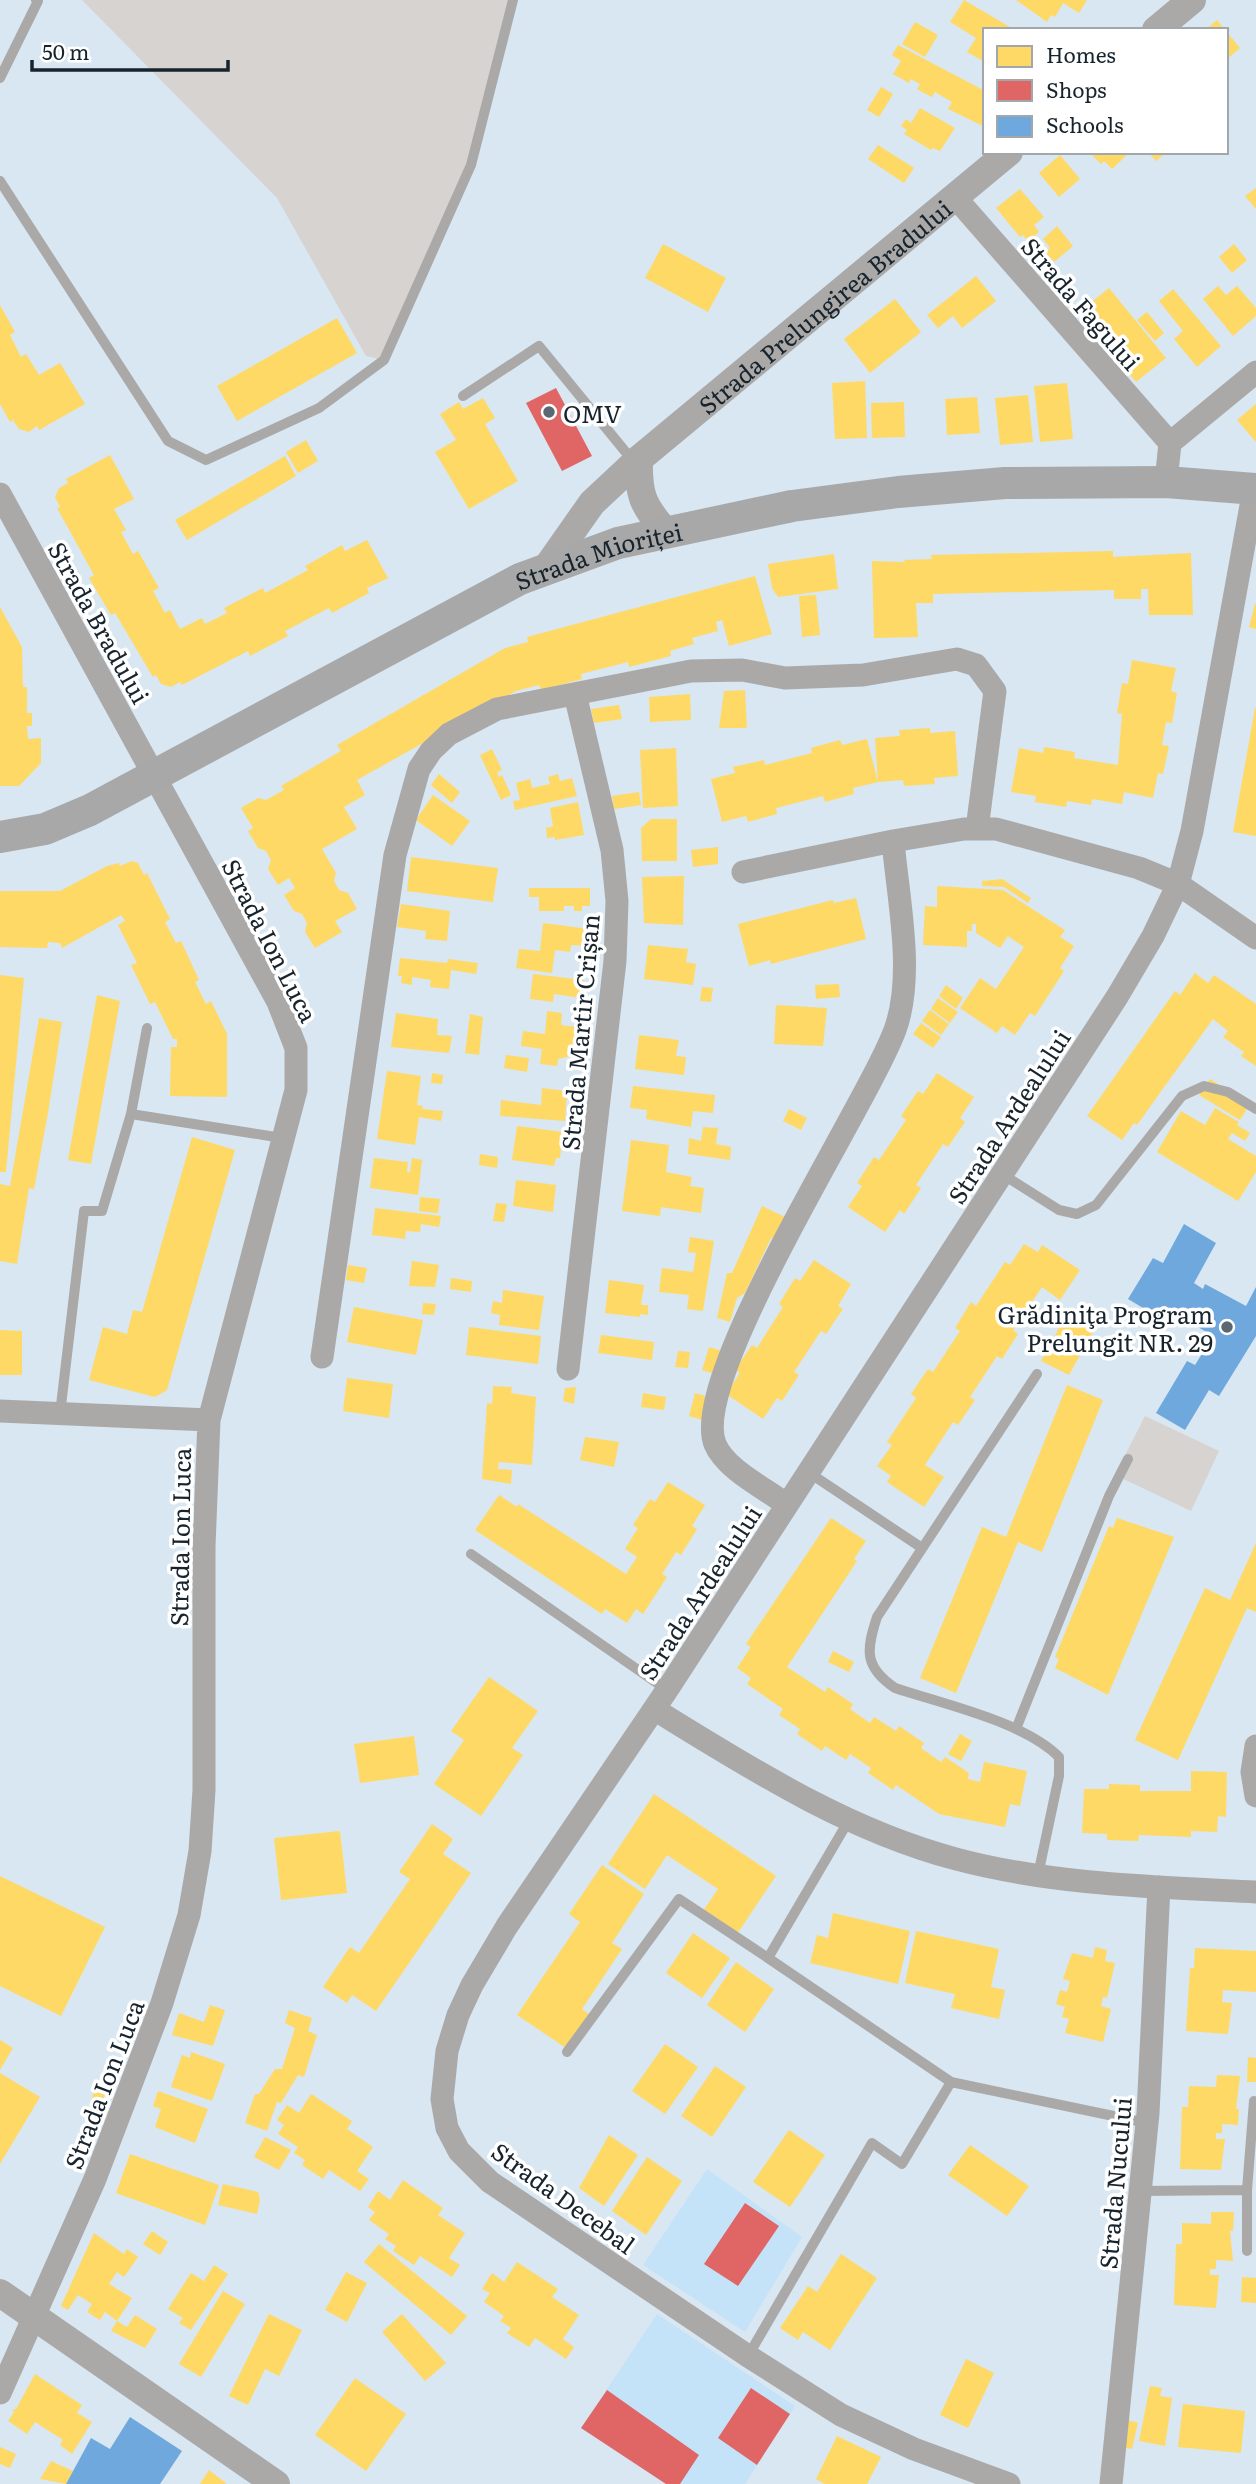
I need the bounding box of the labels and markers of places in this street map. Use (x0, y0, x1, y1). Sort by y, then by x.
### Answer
place label: OMV (563, 395, 622, 430)
marker: OMV (541, 404, 557, 420)
place label: Grădiniţa Program Prelungit NR. 29 (997, 1296, 1213, 1359)
marker: Grădiniţa Program Prelungit NR. 29 (1219, 1319, 1235, 1335)

